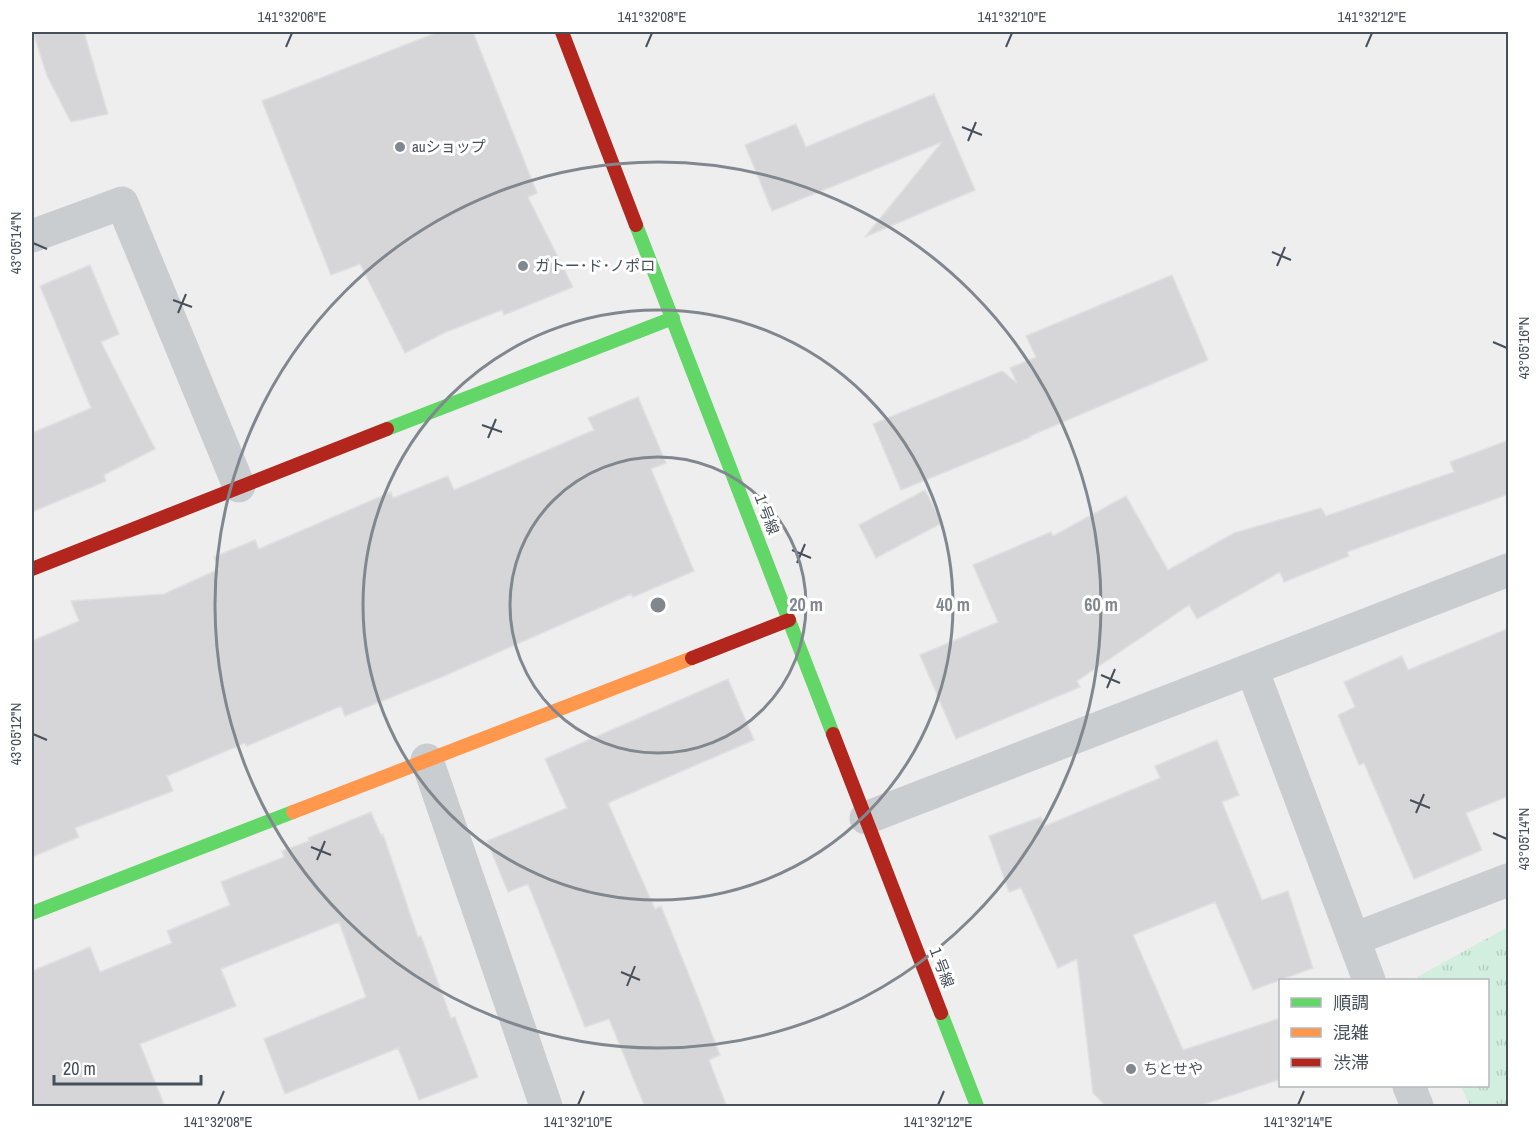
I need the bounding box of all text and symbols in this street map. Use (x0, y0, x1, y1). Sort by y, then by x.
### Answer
text: 141°32'06"E (258, 6, 326, 27)
text: 141°32'08"E (618, 6, 686, 27)
text: 141°32'10"E (978, 6, 1046, 27)
text: 141°32'12"E (1338, 6, 1406, 27)
place label: auショップ (412, 136, 486, 157)
marker: auショップ (393, 140, 407, 154)
text: 43°05'14"N (5, 212, 26, 274)
place label: ガトー･ド･ノポロ (535, 255, 655, 276)
marker: ガトー･ド･ノポロ (516, 259, 530, 273)
text: 43°05'16"N (1513, 317, 1534, 379)
street label: １号線 (749, 488, 784, 538)
text: 20 m (789, 592, 823, 617)
text: 40 m (936, 592, 970, 617)
text: 60 m (1084, 592, 1118, 617)
centre of rings (648, 595, 668, 615)
text: 43°05'12"N (5, 703, 26, 765)
text: 43°05'14"N (1513, 808, 1534, 870)
street label: １号線 (924, 941, 959, 991)
legend (1279, 979, 1489, 1087)
text: 順調 (1333, 990, 1369, 1015)
text: 混雑 (1333, 1020, 1369, 1045)
scale bar (54, 1048, 201, 1086)
text: 渋滞 (1333, 1050, 1369, 1075)
text: 20 m (63, 1056, 96, 1081)
place label: ちとせや (1143, 1058, 1203, 1079)
marker: ちとせや (1124, 1062, 1138, 1076)
text: 141°32'08"E (184, 1111, 252, 1132)
text: 141°32'10"E (544, 1111, 612, 1132)
text: 141°32'12"E (904, 1111, 972, 1132)
text: 141°32'14"E (1264, 1111, 1332, 1132)

